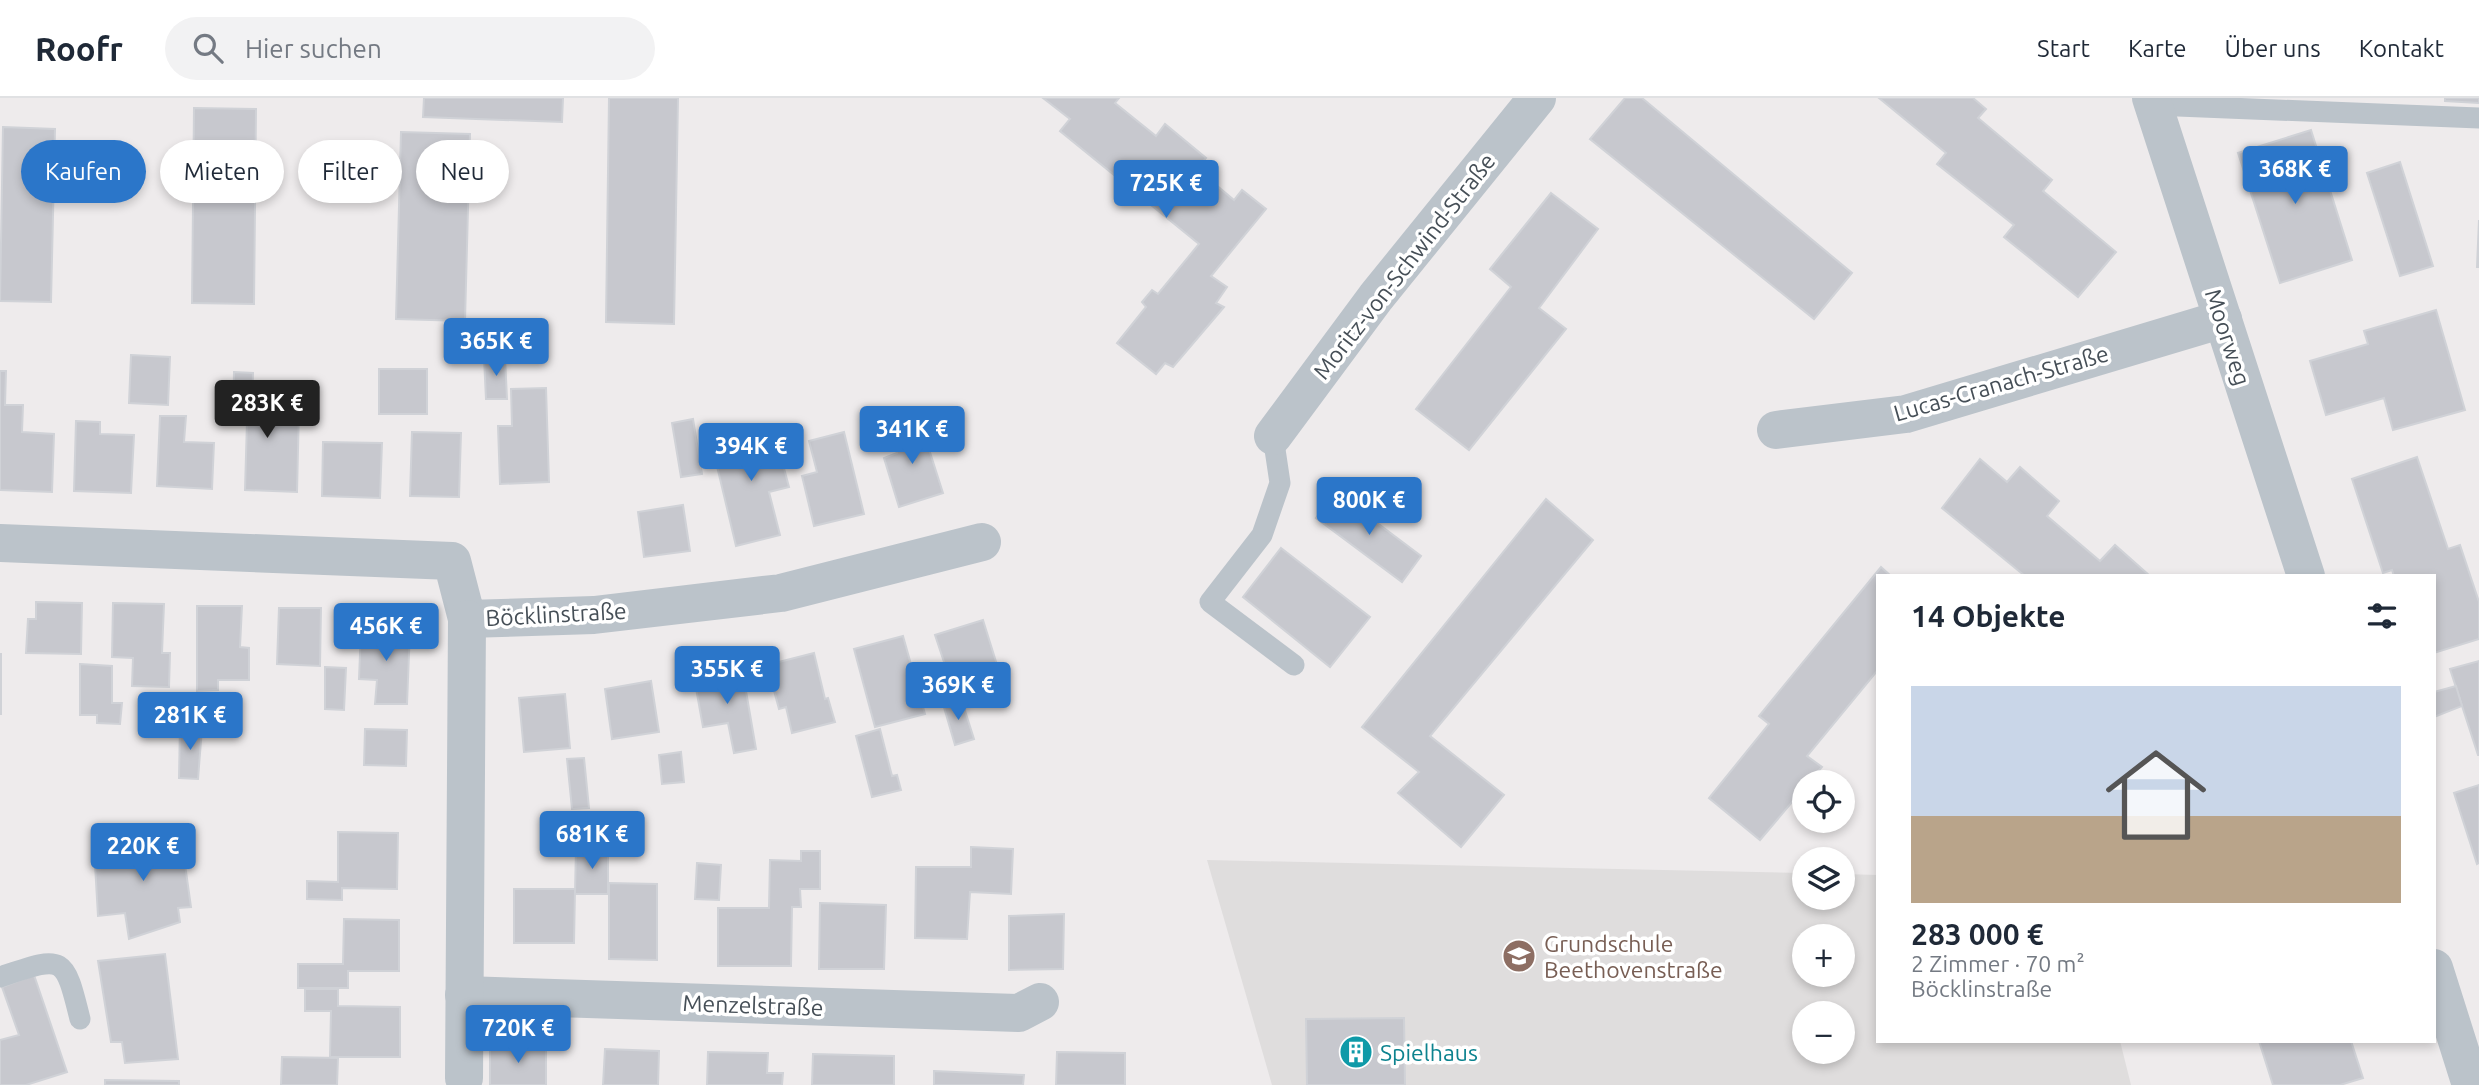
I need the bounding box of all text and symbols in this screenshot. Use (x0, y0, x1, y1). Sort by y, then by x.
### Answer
search box (165, 17, 655, 80)
icon: search (189, 29, 227, 67)
text: Roofr (35, 30, 123, 67)
text: Hier suchen (245, 34, 382, 63)
text: Start (2037, 35, 2090, 62)
text: Karte (2128, 35, 2187, 62)
text: Über uns (2225, 35, 2321, 62)
text: Kontakt (2359, 35, 2444, 62)
chip: Kaufen (21, 140, 146, 203)
chip: Mieten (160, 140, 284, 203)
chip: Filter (298, 140, 402, 203)
chip: Neu (416, 140, 509, 203)
pin: 368K € (2238, 146, 2352, 206)
street label: Moritz-von-Schwind-Straße (1308, 148, 1500, 384)
text: 368K € (2259, 156, 2331, 181)
pin: 725K € (1109, 160, 1223, 220)
text: 725K € (1130, 170, 1202, 195)
street label: Moorweg (2201, 286, 2255, 388)
pin: 365K € (439, 318, 553, 378)
text: 365K € (460, 328, 532, 353)
street label: Lucas-Cranach-Straße (1891, 340, 2111, 426)
pin: 283K € (210, 380, 324, 440)
text: 283K € (231, 390, 303, 415)
pin: 341K € (855, 406, 969, 466)
text: 341K € (876, 416, 948, 441)
pin: 394K € (694, 424, 808, 483)
text: 394K € (715, 433, 787, 458)
pin: 800K € (1312, 478, 1426, 537)
text: 800K € (1333, 487, 1405, 512)
icon: filters (2363, 597, 2401, 635)
street label: Böcklinstraße (485, 598, 627, 630)
text: 14 Objekte (1911, 599, 2066, 633)
pin: 456K € (329, 603, 443, 663)
text: 456K € (350, 613, 422, 638)
pin: 355K € (670, 646, 784, 706)
text: 355K € (691, 656, 763, 681)
pin: 369K € (901, 662, 1015, 722)
text: 369K € (922, 672, 994, 697)
pin: 281K € (133, 692, 247, 752)
text: 281K € (154, 702, 226, 727)
icon: home (2093, 732, 2219, 858)
map controls (1792, 770, 1855, 1064)
button: locate (1792, 770, 1855, 833)
pin: 681K € (535, 812, 649, 871)
text: 681K € (556, 821, 628, 846)
pin: 220K € (86, 824, 200, 883)
text: 220K € (107, 833, 179, 858)
button: layers (1792, 847, 1855, 910)
text: 283 000 € (1911, 917, 2044, 951)
button: + (1792, 924, 1855, 987)
place label: Grundschule Beethovenstraße (1544, 931, 1723, 982)
school or university icon: Grundschule Beethovenstraße (1500, 937, 1538, 975)
text: 2 Zimmer · 70 m² (1911, 951, 2085, 976)
text: Böcklinstraße (1911, 976, 2052, 1001)
street label: Menzelstraße (682, 990, 824, 1020)
button: − (1792, 1001, 1855, 1064)
pin: 720K € (461, 1006, 575, 1065)
text: 720K € (482, 1015, 554, 1040)
building icon: Spielhaus (1337, 1033, 1375, 1071)
place label: Spielhaus (1380, 1040, 1478, 1065)

